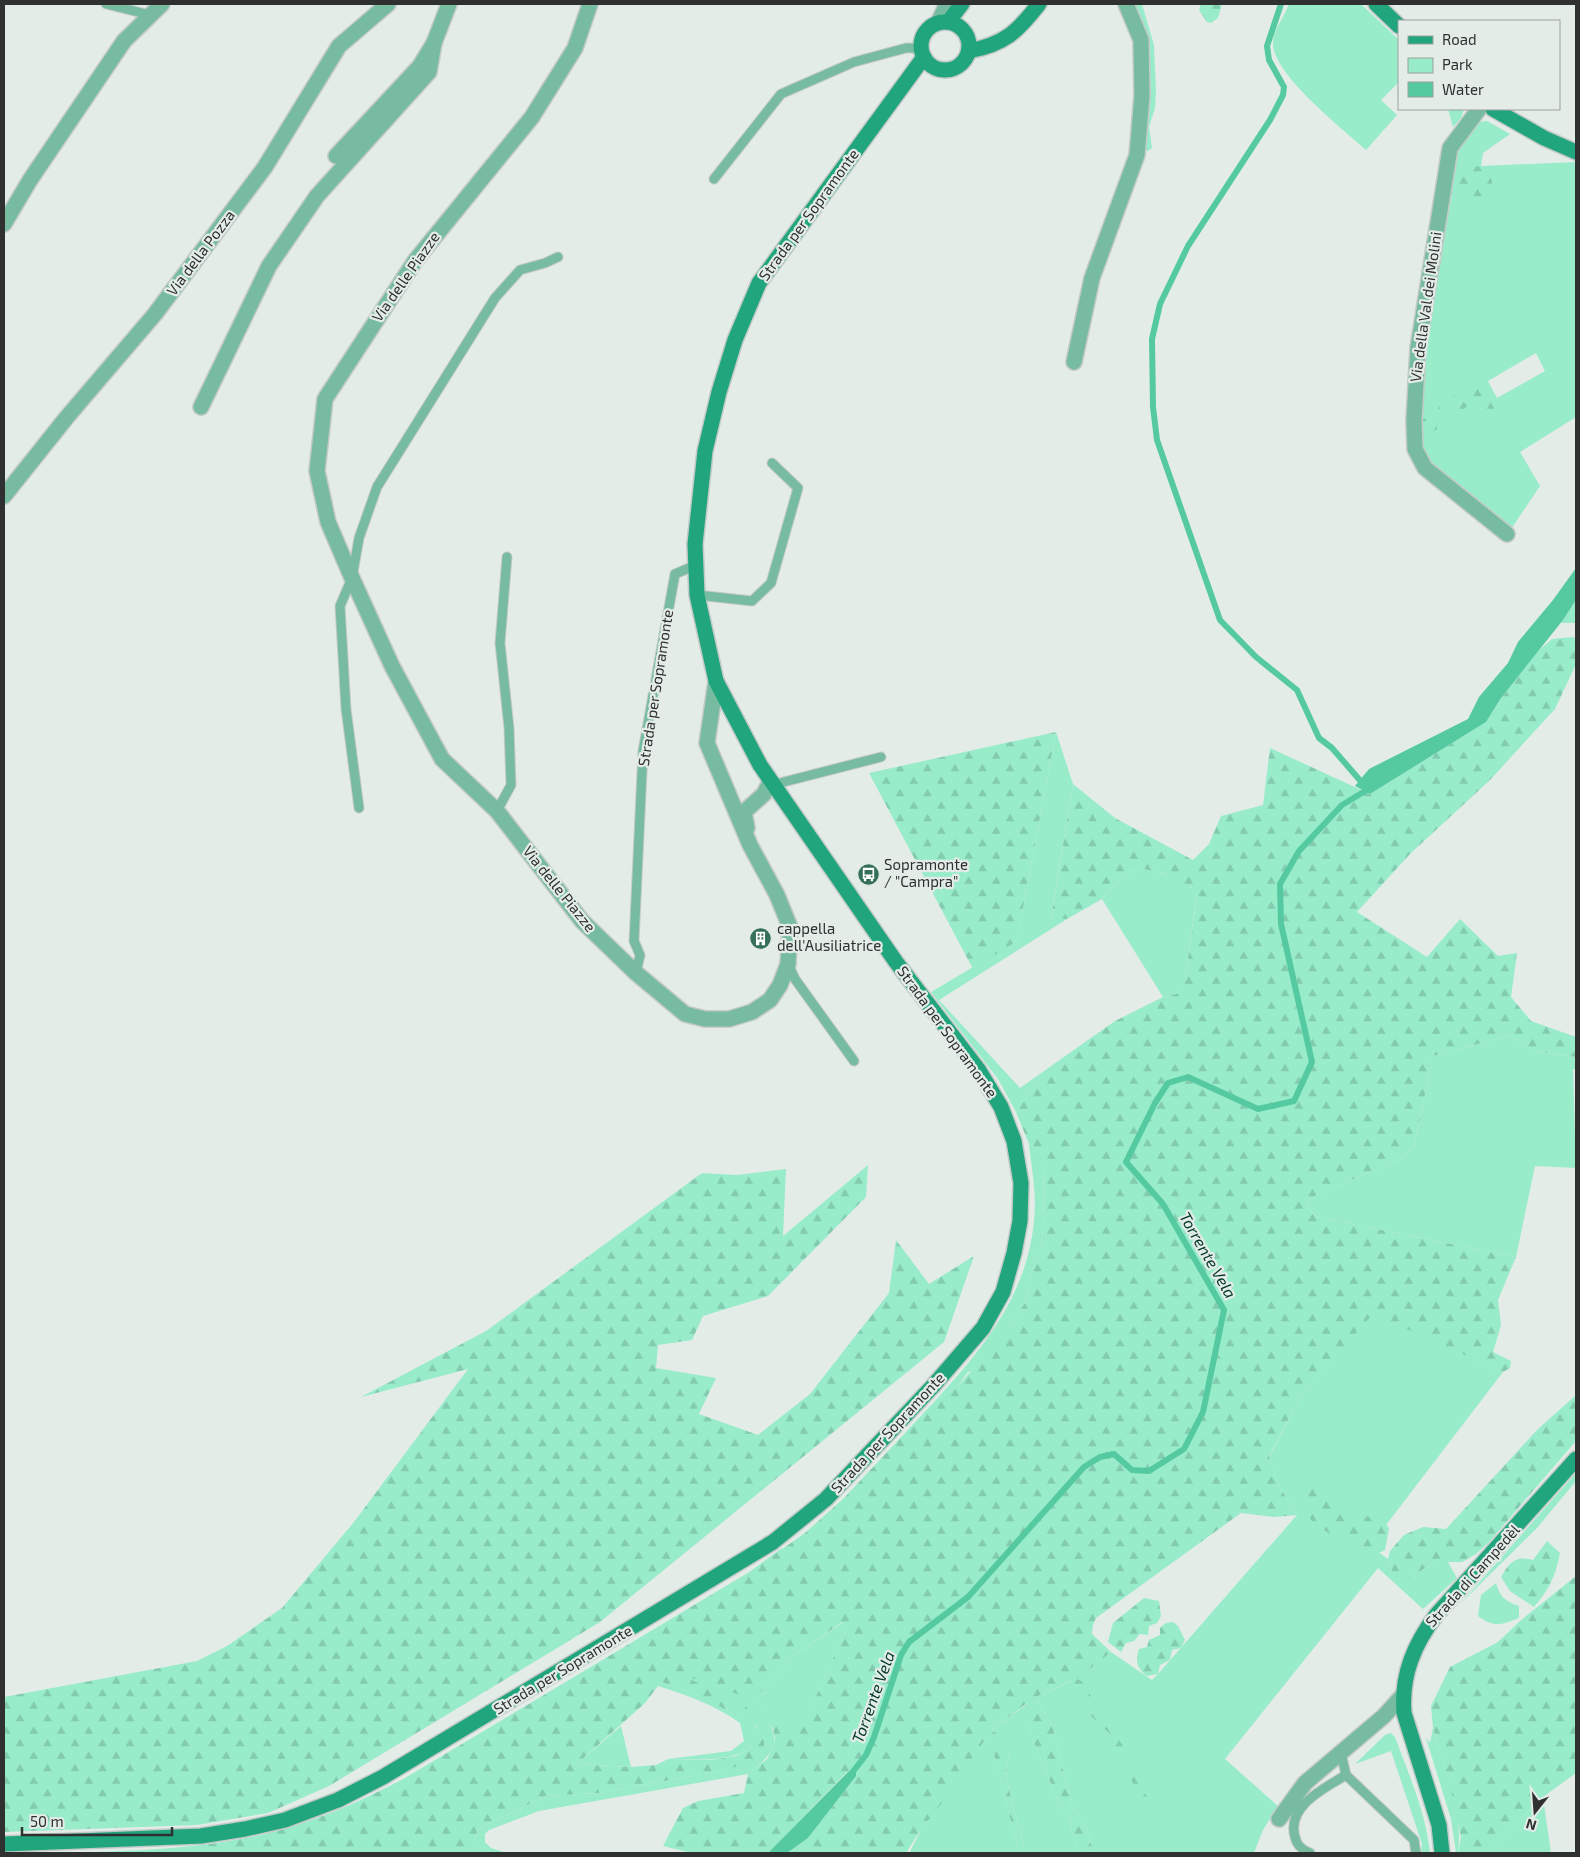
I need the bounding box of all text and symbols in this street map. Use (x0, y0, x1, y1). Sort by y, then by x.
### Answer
legend (1398, 20, 1560, 110)
text: Road (1442, 30, 1477, 48)
text: Park (1442, 55, 1473, 73)
text: Water (1442, 80, 1484, 98)
street label: Strada per Sopramonte (754, 145, 862, 284)
street label: Via della Pozza (162, 206, 238, 299)
street label: Via delle Piazze (368, 228, 443, 325)
street label: Via della Val dei Molini (1406, 231, 1444, 383)
street label: Strada per Sopramonte (634, 608, 676, 767)
street label: Via delle Piazze (520, 842, 600, 935)
place label: Sopramonte / "Campra" (884, 855, 968, 890)
bus stop icon: Sopramonte / "Campra" (856, 862, 880, 886)
place label: cappella dell'Ausiliatrice (777, 919, 881, 954)
building icon: cappella dell'Ausiliatrice (749, 926, 773, 950)
street label: Strada per Sopramonte (894, 962, 1002, 1101)
water label: Torrente Vela (1176, 1208, 1241, 1301)
street label: Strada per Sopramonte (827, 1368, 948, 1496)
street label: Strada di Campedèl (1421, 1520, 1523, 1630)
street label: Strada per Sopramonte (490, 1621, 635, 1718)
water label: Torrente Vela (847, 1648, 898, 1745)
north arrow (1510, 1787, 1560, 1837)
scale bar (22, 1804, 172, 1836)
text: 50 m (30, 1812, 64, 1830)
text: N (1524, 1815, 1538, 1835)

